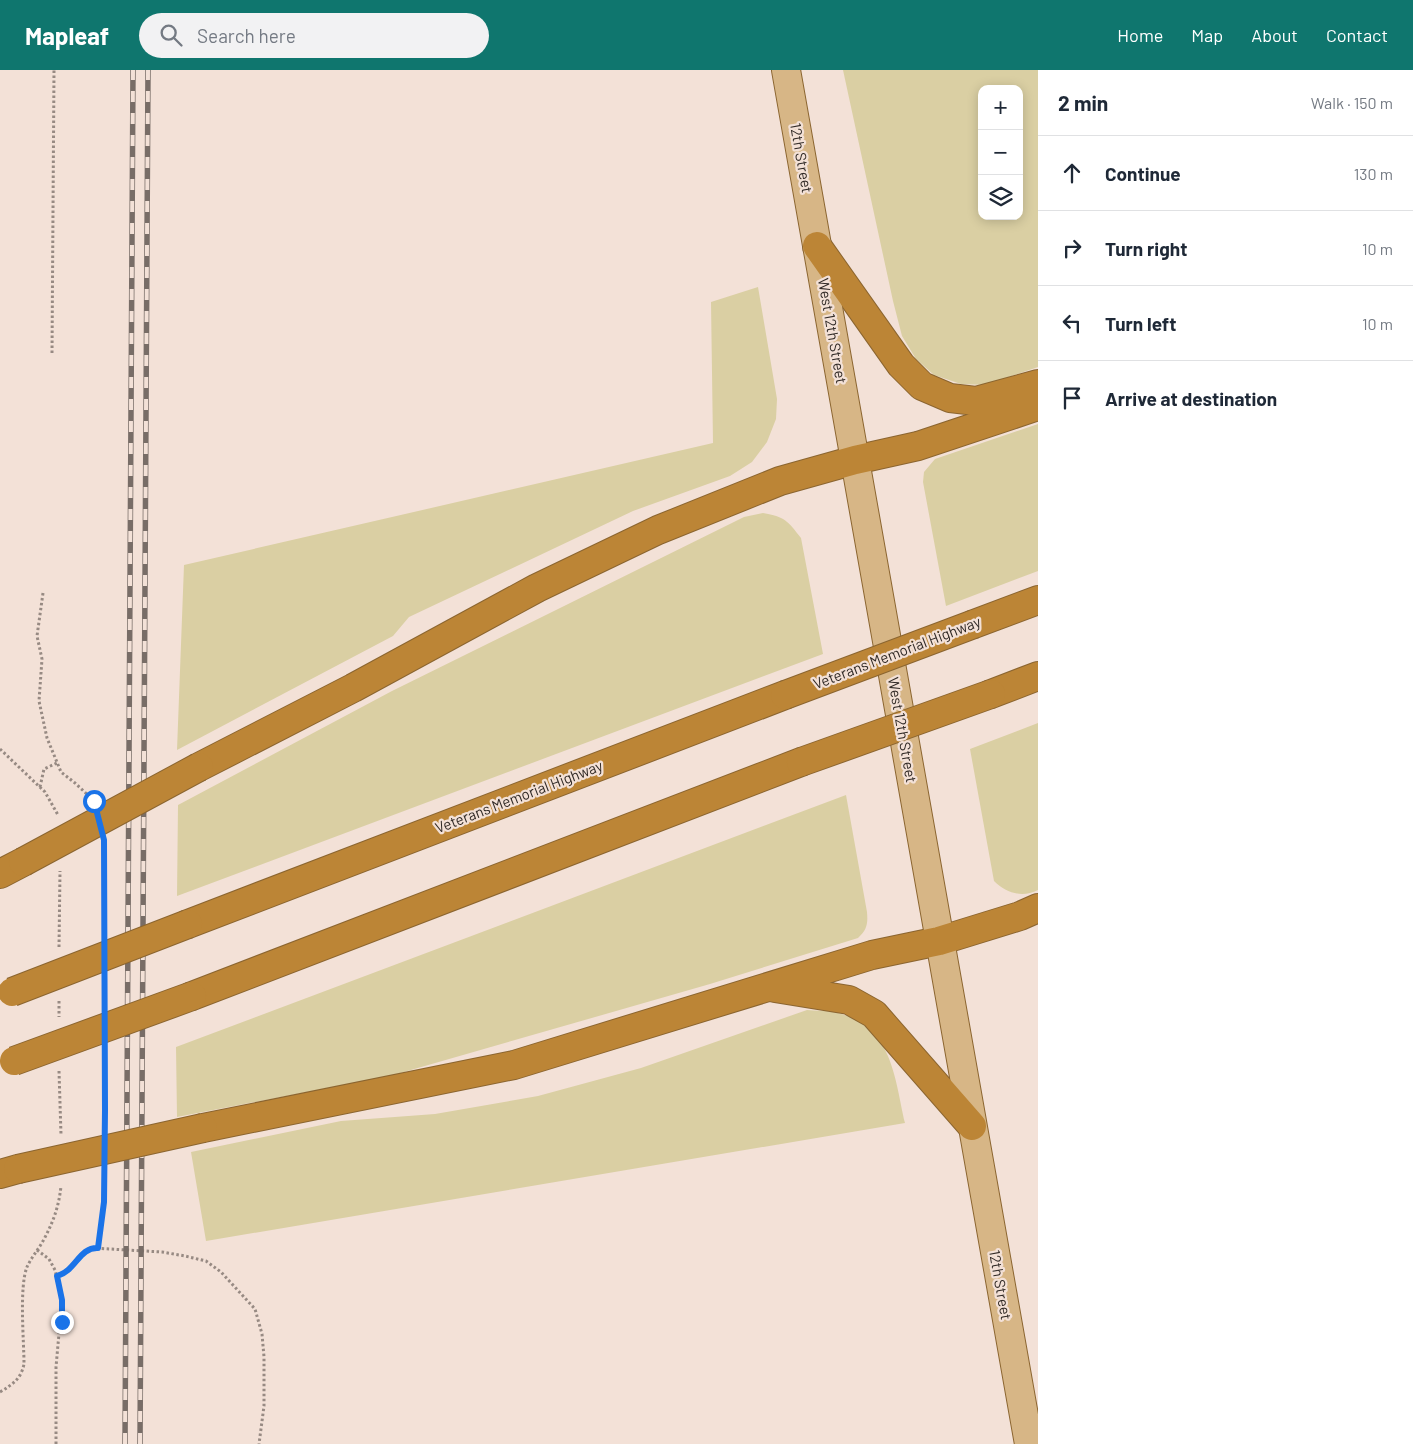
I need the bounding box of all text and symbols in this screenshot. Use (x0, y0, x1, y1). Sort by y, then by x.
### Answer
search box (139, 13, 489, 58)
text: Mapleaf (25, 21, 109, 50)
icon: search (157, 21, 185, 49)
text: Search here (197, 24, 296, 47)
text: Home (1117, 24, 1163, 46)
text: Map (1191, 24, 1223, 46)
text: About (1251, 24, 1298, 46)
text: Contact (1326, 24, 1388, 46)
map controls (978, 85, 1023, 220)
button: + (978, 85, 1023, 130)
text: 2 min (1058, 90, 1108, 115)
text: Walk · 150 m (1311, 93, 1393, 112)
street label: 12th Street (787, 121, 817, 194)
button: − (978, 130, 1023, 175)
icon: ahead (1058, 159, 1086, 187)
text: Continue (1105, 162, 1181, 185)
text: 130 m (1354, 164, 1393, 183)
button: layers (978, 175, 1023, 220)
icon: right (1058, 234, 1086, 262)
text: Turn right (1105, 237, 1187, 260)
text: 10 m (1362, 239, 1393, 258)
street label: West 12th Street (815, 277, 851, 385)
icon: left (1058, 309, 1086, 337)
text: Turn left (1105, 312, 1176, 335)
text: 10 m (1362, 314, 1393, 333)
icon: arrive (1058, 384, 1086, 412)
text: Arrive at destination (1105, 387, 1277, 410)
street label: Veterans Memorial Highway (810, 612, 983, 692)
street label: West 12th Street (885, 676, 921, 784)
street label: Veterans Memorial Highway (432, 756, 605, 836)
route start (83, 790, 106, 813)
street label: 12th Street (986, 1248, 1016, 1321)
route end (51, 1311, 74, 1334)

